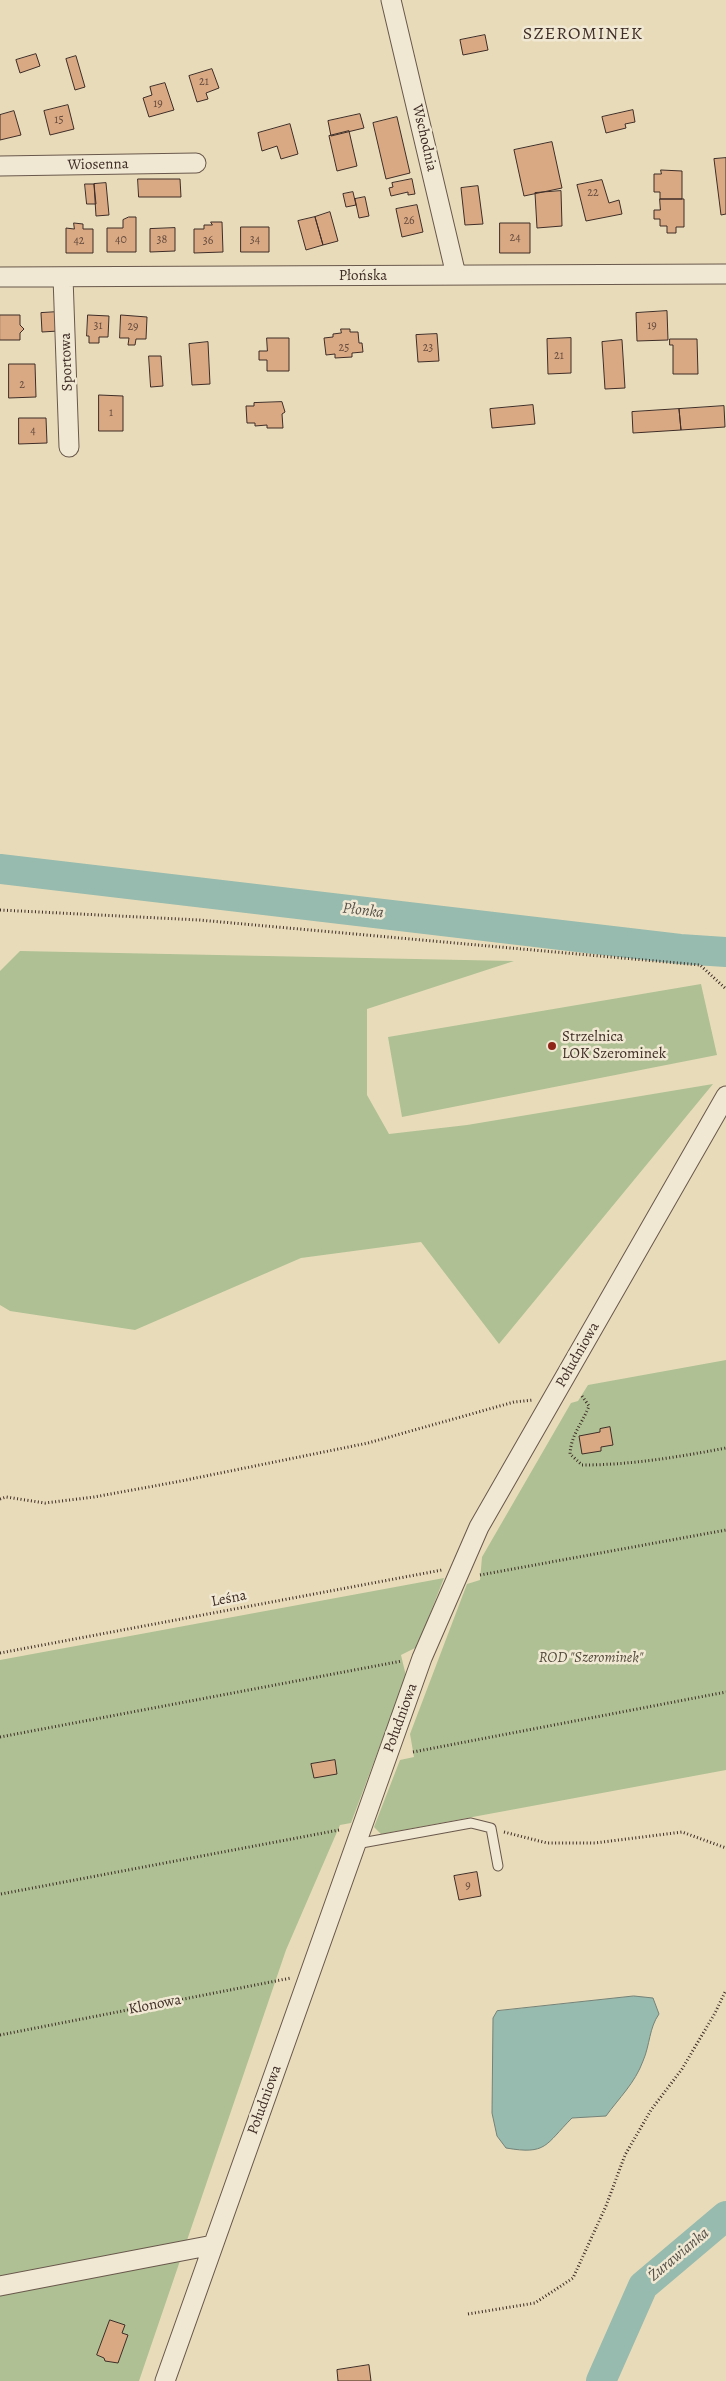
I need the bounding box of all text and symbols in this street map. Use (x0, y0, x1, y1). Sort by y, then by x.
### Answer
district label: SZEROMINEK (522, 24, 644, 46)
house number: 21 (199, 75, 209, 89)
house number: 19 (153, 97, 163, 111)
street label: Wschodnia (408, 103, 440, 173)
house number: 15 (54, 113, 64, 127)
street label: Wiosenna (67, 155, 129, 175)
house number: 22 (587, 186, 599, 200)
house number: 26 (403, 214, 415, 228)
house number: 24 (509, 231, 521, 245)
house number: 40 (115, 233, 127, 247)
house number: 38 (157, 233, 167, 247)
house number: 34 (250, 233, 260, 247)
house number: 42 (73, 234, 85, 248)
house number: 36 (203, 234, 213, 248)
street label: Płońska (339, 267, 387, 285)
house number: 31 (93, 319, 103, 333)
house number: 19 (647, 319, 657, 333)
house number: 29 (127, 320, 139, 334)
street label: Sportowa (57, 332, 77, 392)
house number: 25 (339, 341, 349, 355)
house number: 23 (423, 341, 433, 355)
house number: 21 (554, 349, 564, 363)
house number: 2 (19, 378, 25, 392)
house number: 1 (109, 406, 113, 420)
house number: 4 (30, 424, 36, 438)
water label: Płonka (341, 899, 385, 923)
place label: Strzelnica LOK Szerominek (562, 1028, 666, 1063)
marker: Strzelnica LOK Szerominek (546, 1040, 558, 1052)
street label: Południowa (552, 1319, 604, 1391)
street label: Leśna (210, 1587, 248, 1611)
park label: ROD "Szerominek" (539, 1649, 643, 1667)
street label: Południowa (380, 1681, 422, 1755)
house number: 9 (465, 1879, 471, 1893)
street label: Klonowa (127, 1991, 183, 2019)
street label: Południowa (244, 2063, 286, 2137)
water label: Żurawianka (645, 2224, 713, 2286)

